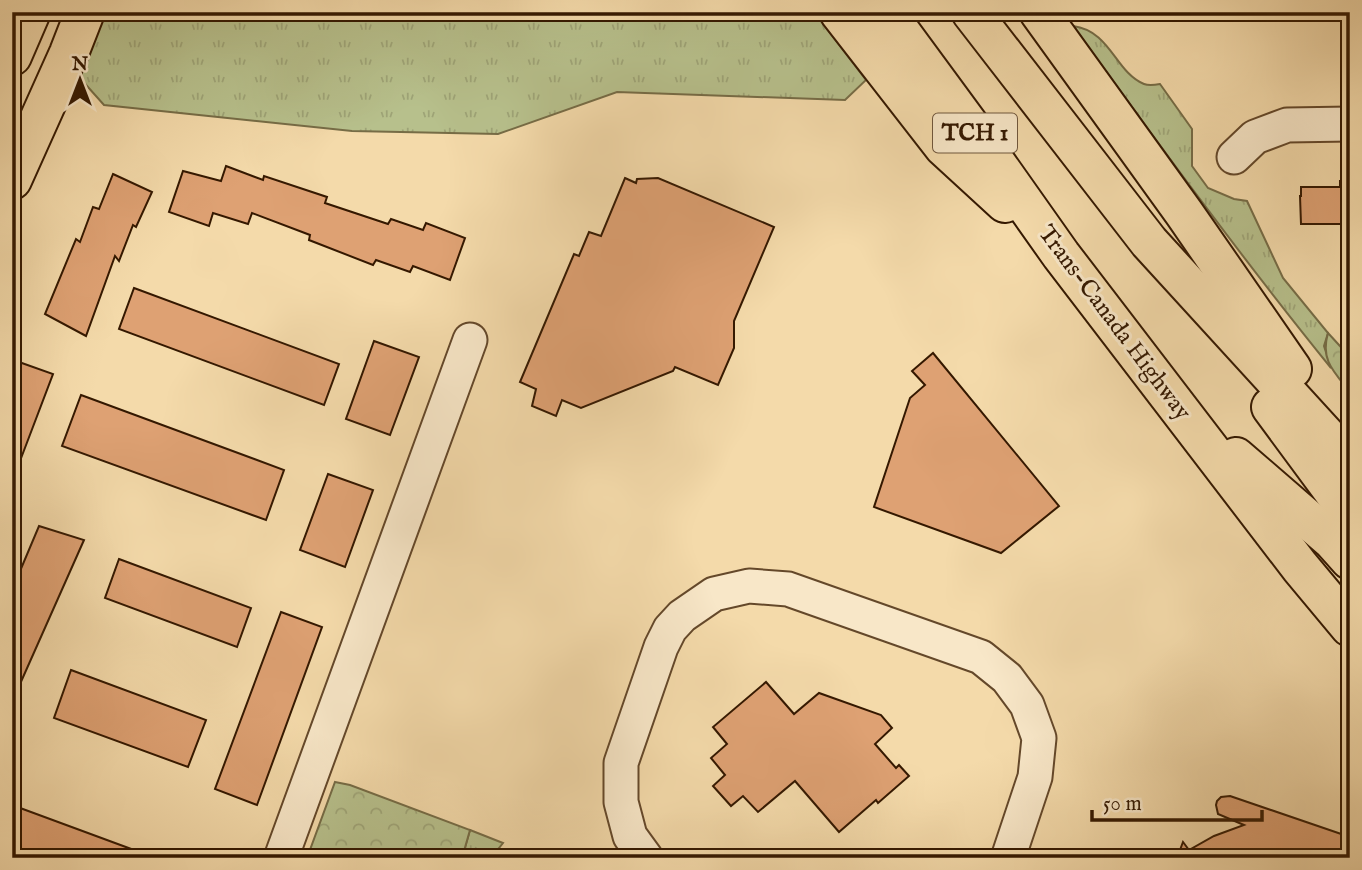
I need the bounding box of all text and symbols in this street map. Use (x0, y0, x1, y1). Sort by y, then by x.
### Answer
north arrow (46, 46, 116, 116)
text: N (71, 53, 89, 77)
road number: TCH 1 (933, 114, 1017, 152)
street label: Trans-Canada Highway (1030, 219, 1198, 427)
scale bar (1092, 779, 1262, 823)
text: 50 m (1103, 791, 1142, 818)

